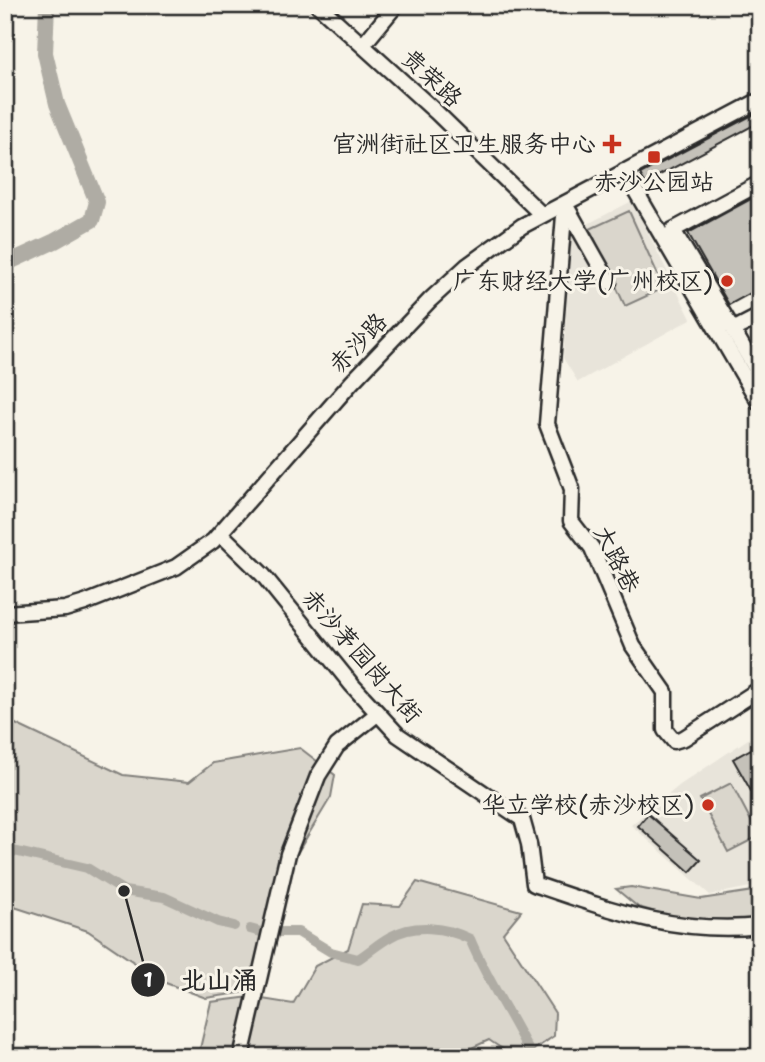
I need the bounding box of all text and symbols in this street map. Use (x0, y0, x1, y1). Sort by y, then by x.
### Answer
street label: 贵荣路 (395, 42, 469, 114)
place label: 官洲街社区卫生服务中心 (332, 128, 596, 160)
marker: 官洲街社区卫生服务中心 (602, 134, 622, 154)
marker: 赤沙公园站 (646, 149, 662, 165)
place label: 赤沙公园站 (594, 166, 714, 198)
place label: 广东财经大学(广州校区) (453, 265, 713, 297)
marker: 广东财经大学(广州校区) (719, 273, 735, 289)
street label: 赤沙路 (322, 306, 394, 380)
street label: 大路巷 (586, 520, 648, 598)
street label: 赤沙茅园岗大街 (295, 582, 429, 730)
place label: 华立学校(赤沙校区) (482, 789, 694, 821)
marker: 华立学校(赤沙校区) (700, 797, 716, 813)
callout: 北山涌 (131, 957, 272, 1004)
text: 北山涌 (180, 962, 258, 997)
text: 1 (143, 966, 153, 994)

